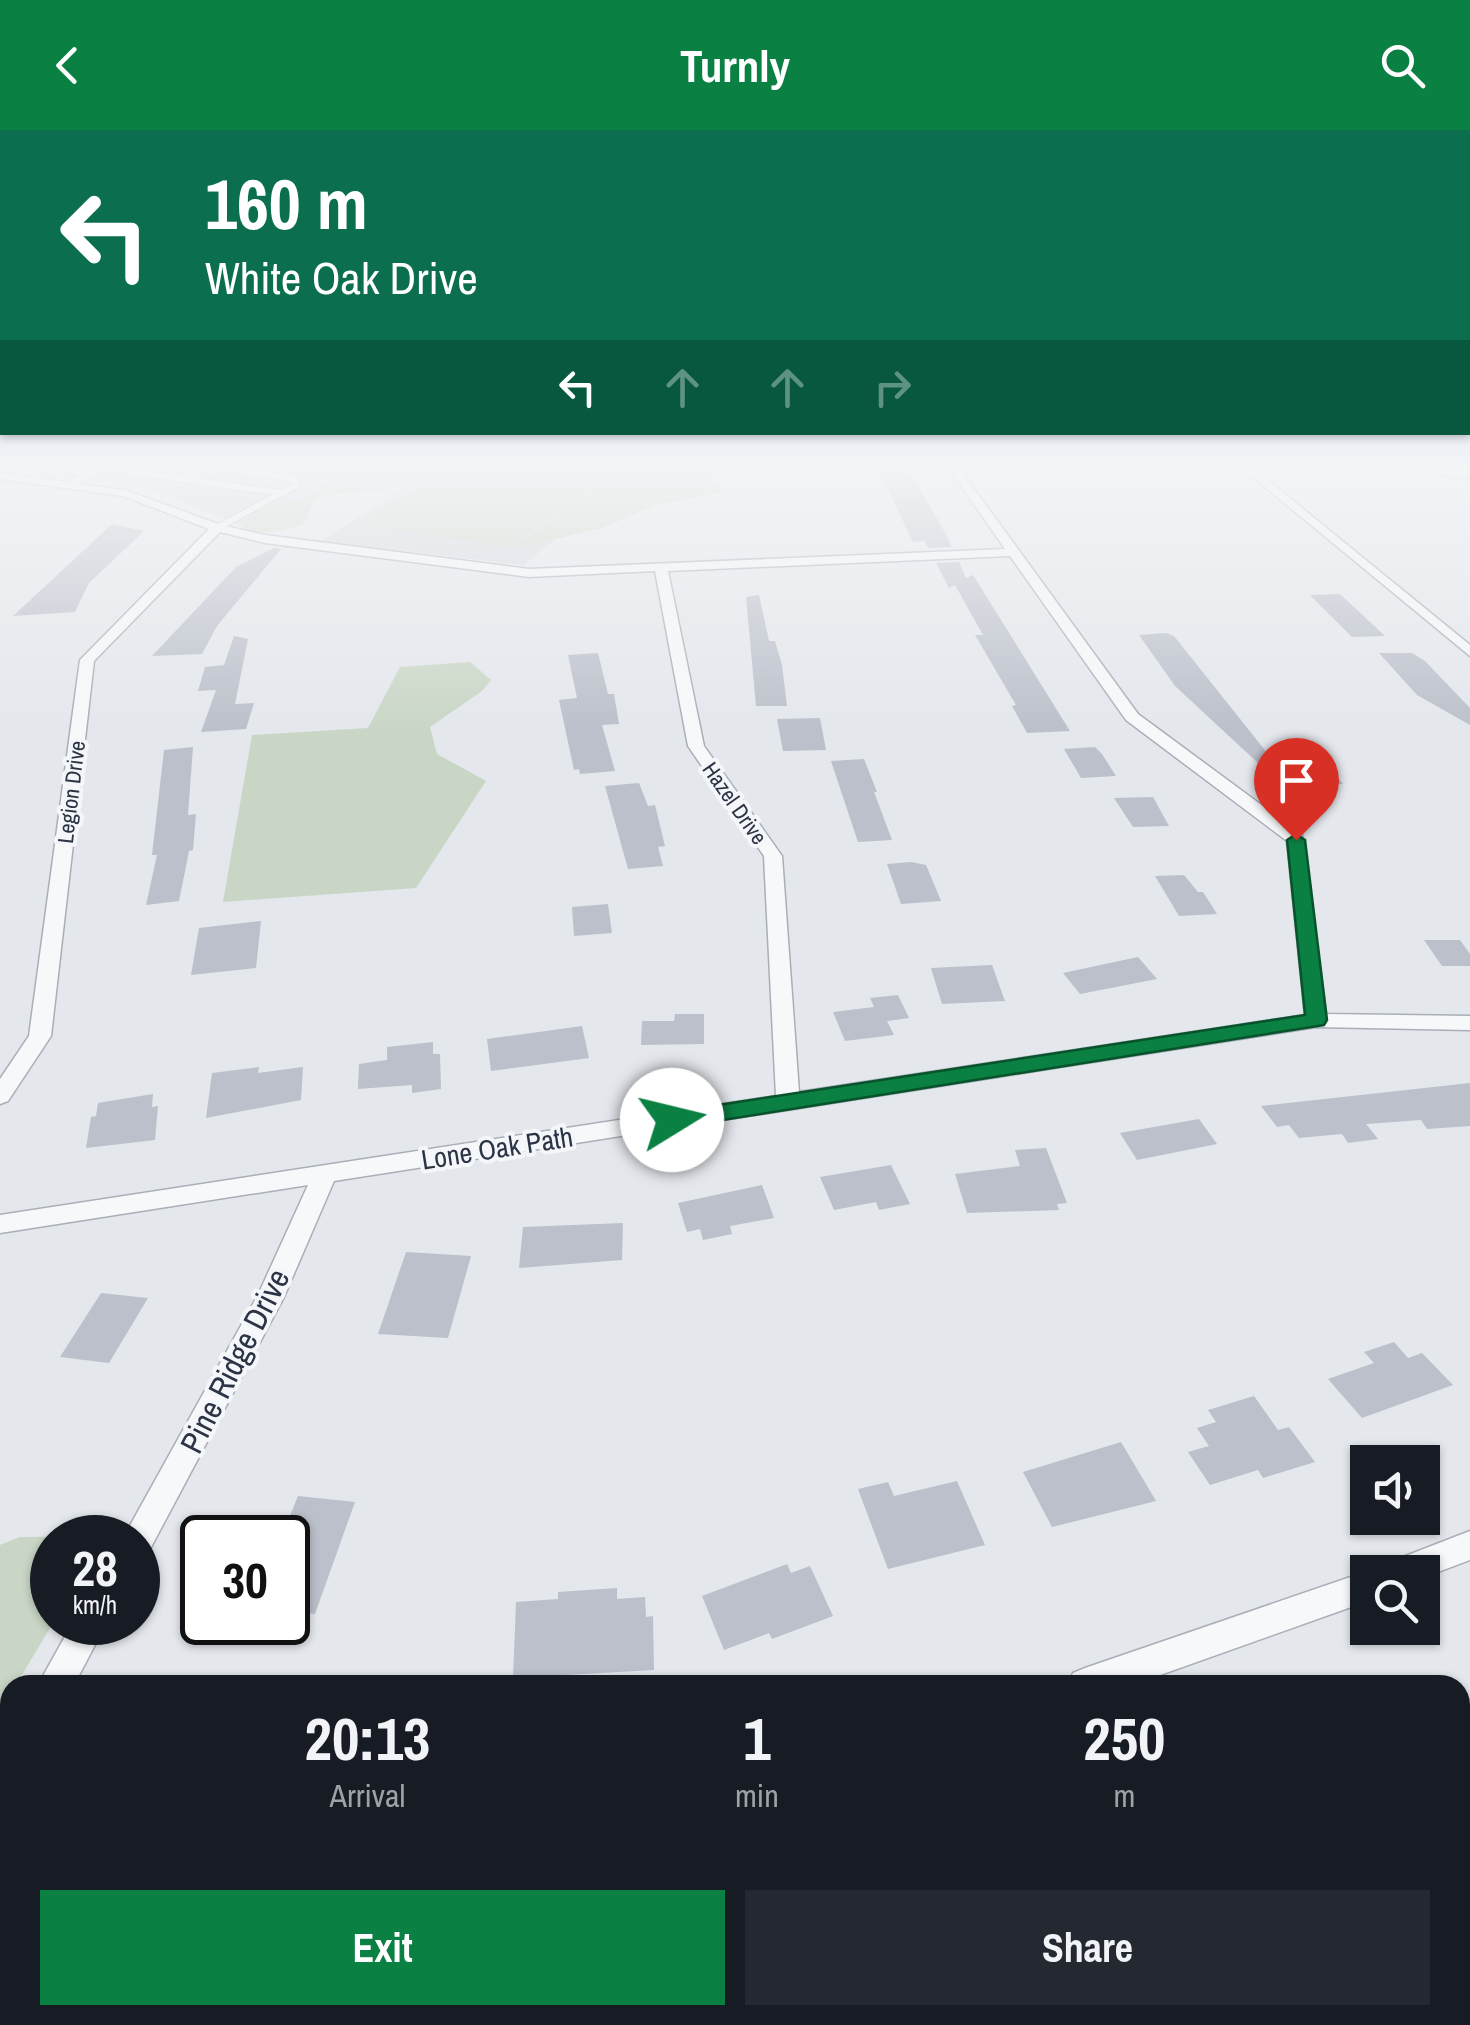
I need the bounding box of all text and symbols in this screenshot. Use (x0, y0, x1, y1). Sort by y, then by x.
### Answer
text: Turnly (680, 35, 790, 96)
icon: back (40, 38, 95, 93)
icon: search (1375, 38, 1430, 93)
text: 160 m (205, 157, 368, 251)
icon: left (40, 170, 170, 300)
text: White Oak Drive (205, 247, 478, 308)
icon: left (550, 360, 605, 415)
icon: ahead (655, 360, 710, 415)
icon: ahead (760, 360, 815, 415)
icon: right (865, 360, 920, 415)
pin (1254, 738, 1339, 841)
street label: Legion Drive (50, 739, 92, 845)
icon: arrive (1269, 753, 1324, 808)
street label: Hazel Drive (696, 756, 774, 850)
position arrow (620, 1068, 724, 1172)
street label: Lone Oak Path (418, 1117, 576, 1179)
street label: Pine Ridge Drive (170, 1261, 299, 1460)
map controls (1350, 1445, 1440, 1645)
button: sound (1350, 1445, 1440, 1535)
speed limit sign: 30 (180, 1515, 310, 1645)
text: 28 (72, 1534, 118, 1602)
button: search (1350, 1555, 1440, 1645)
text: km/h (73, 1588, 117, 1622)
text: 20:13 (305, 1698, 430, 1779)
text: 1 (743, 1698, 771, 1779)
text: 250 (1083, 1698, 1165, 1779)
text: Arrival (330, 1774, 405, 1817)
text: min (735, 1774, 779, 1817)
text: m (1113, 1774, 1135, 1817)
button: Exit (40, 1890, 725, 2005)
button: Share (745, 1890, 1430, 2005)

